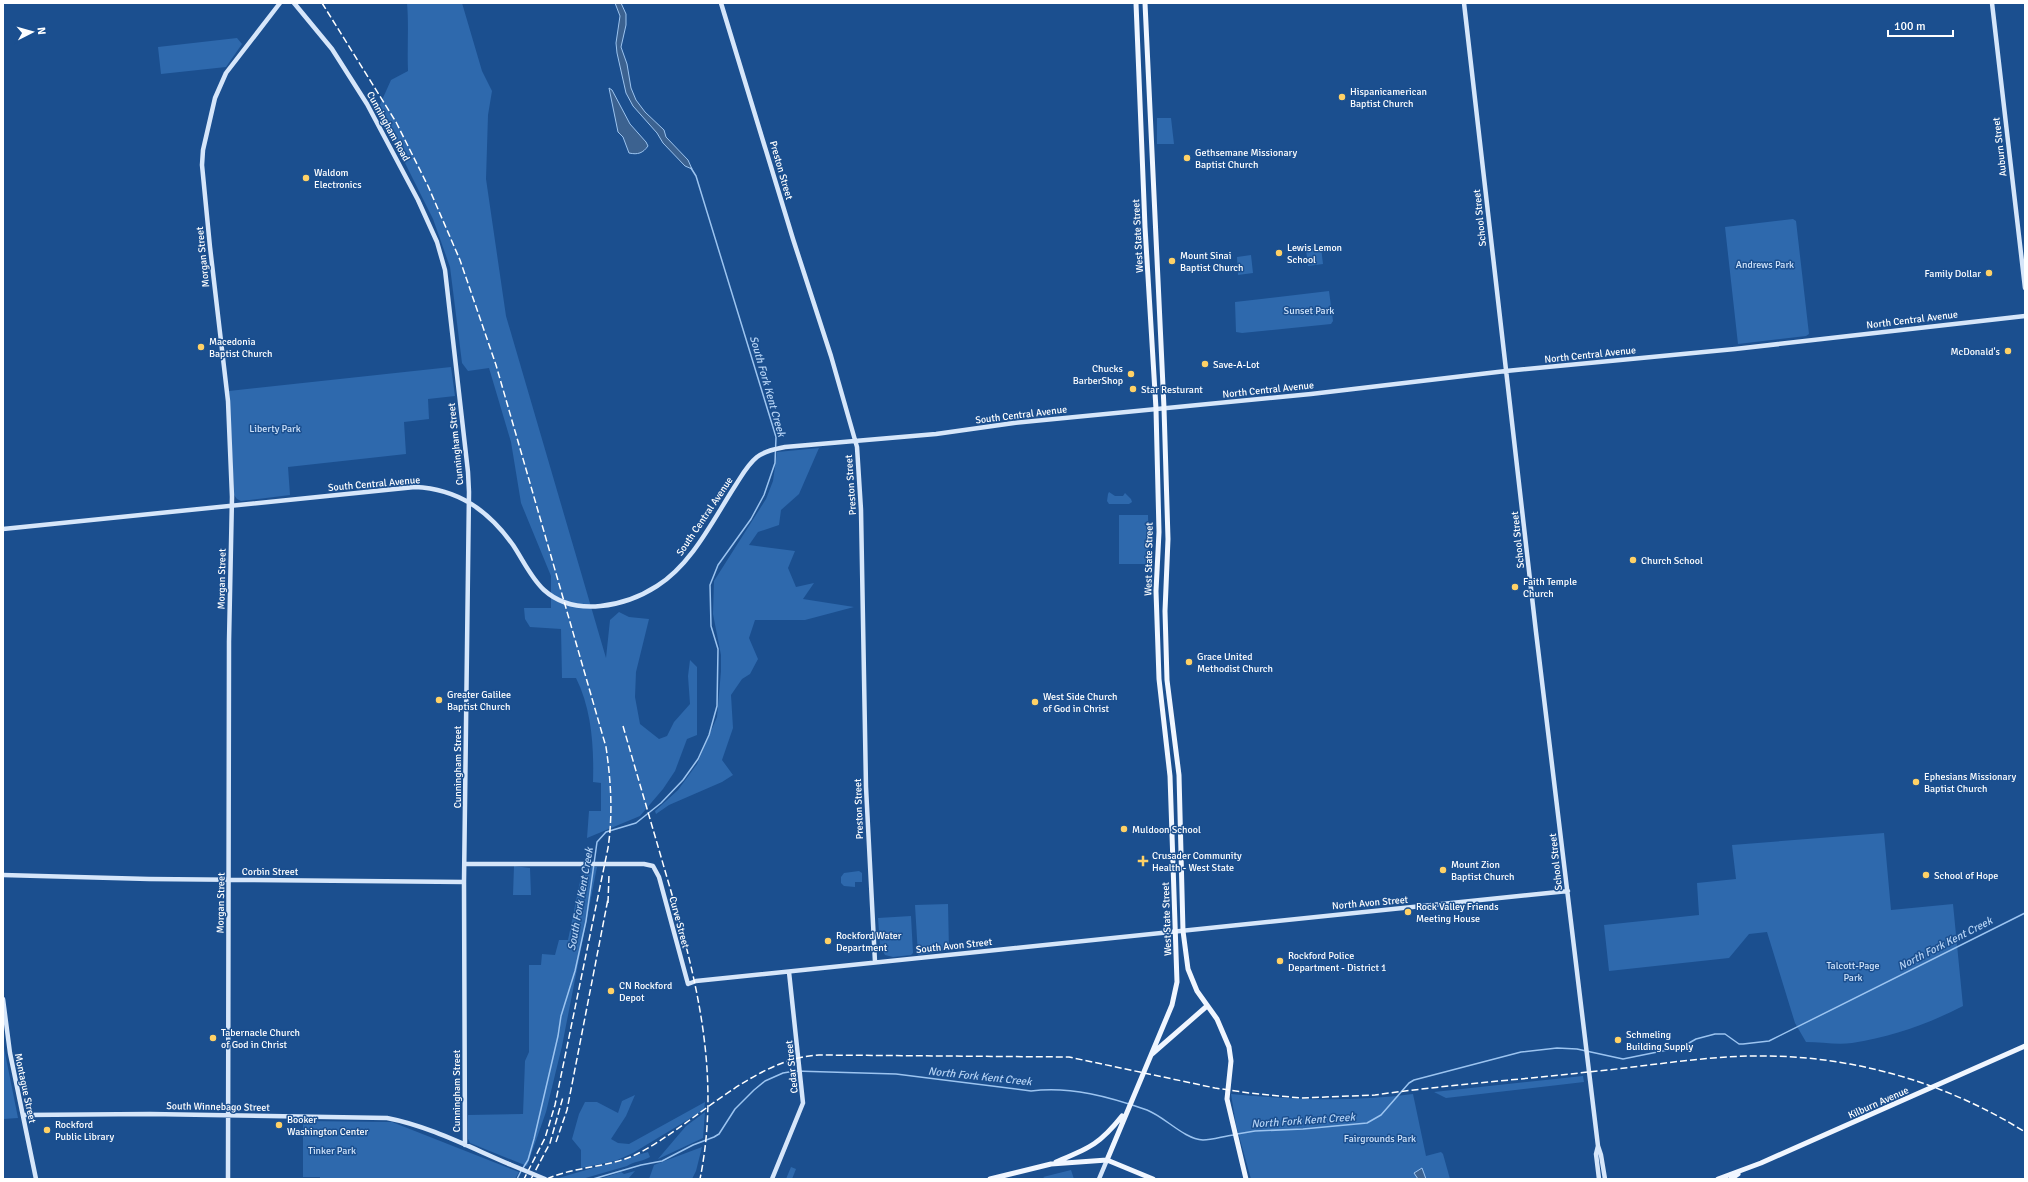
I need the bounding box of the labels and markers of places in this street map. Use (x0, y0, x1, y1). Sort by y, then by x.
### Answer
place label: Hispanicamerican Baptist Church (1350, 86, 1427, 110)
marker: Hispanicamerican Baptist Church (1337, 92, 1347, 102)
place label: Gethsemane Missionary Baptist Church (1195, 147, 1297, 171)
marker: Gethsemane Missionary Baptist Church (1182, 153, 1192, 163)
place label: Waldom Electronics (314, 167, 362, 191)
marker: Waldom Electronics (301, 173, 311, 183)
place label: Lewis Lemon School (1287, 242, 1342, 266)
marker: Lewis Lemon School (1274, 248, 1284, 258)
place label: Mount Sinai Baptist Church (1180, 250, 1243, 274)
marker: Mount Sinai Baptist Church (1167, 256, 1177, 266)
place label: Family Dollar (1924, 268, 1981, 280)
marker: Family Dollar (1984, 268, 1994, 278)
place label: Macedonia Baptist Church (209, 336, 272, 360)
marker: Macedonia Baptist Church (196, 342, 206, 352)
place label: McDonald's (1950, 346, 2001, 358)
marker: McDonald's (2003, 346, 2013, 356)
marker: Save-A-Lot (1200, 359, 1210, 369)
place label: Save-A-Lot (1213, 359, 1260, 371)
place label: Chucks BarberShop (1073, 363, 1124, 387)
marker: Chucks BarberShop (1126, 369, 1136, 379)
marker: Star Resturant (1128, 384, 1138, 394)
place label: Star Resturant (1141, 384, 1203, 396)
marker: Church School (1628, 555, 1638, 565)
place label: Church School (1641, 555, 1703, 567)
place label: Faith Temple Church (1523, 576, 1577, 600)
marker: Faith Temple Church (1510, 582, 1520, 592)
place label: Grace United Methodist Church (1197, 651, 1273, 675)
marker: Grace United Methodist Church (1184, 657, 1194, 667)
place label: Greater Galilee Baptist Church (447, 689, 511, 713)
place label: West Side Church of God in Christ (1043, 691, 1118, 715)
marker: Greater Galilee Baptist Church (434, 695, 444, 705)
marker: West Side Church of God in Christ (1030, 697, 1040, 707)
place label: Ephesians Missionary Baptist Church (1924, 771, 2017, 795)
marker: Ephesians Missionary Baptist Church (1911, 777, 1921, 787)
marker: Muldoon School (1119, 824, 1129, 834)
place label: Muldoon School (1132, 824, 1201, 836)
place label: Crusader Community Health - West State (1152, 850, 1242, 874)
marker: Crusader Community Health - West State (1137, 855, 1149, 867)
place label: Mount Zion Baptist Church (1451, 859, 1514, 883)
marker: Mount Zion Baptist Church (1438, 865, 1448, 875)
marker: School of Hope (1921, 870, 1931, 880)
place label: School of Hope (1934, 870, 1998, 882)
place label: Rock Valley Friends Meeting House (1416, 901, 1499, 925)
marker: Rock Valley Friends Meeting House (1403, 907, 1413, 917)
place label: Rockford Water Department (836, 930, 902, 954)
marker: Rockford Water Department (823, 936, 833, 946)
place label: Rockford Police Department - District 1 (1288, 950, 1387, 974)
marker: Rockford Police Department - District 1 (1275, 956, 1285, 966)
place label: CN Rockford Depot (619, 980, 672, 1004)
marker: CN Rockford Depot (606, 986, 616, 996)
place label: Tabernacle Church of God in Christ (221, 1027, 300, 1051)
place label: Schmeling Building Supply (1626, 1029, 1693, 1053)
marker: Tabernacle Church of God in Christ (208, 1033, 218, 1043)
marker: Schmeling Building Supply (1613, 1035, 1623, 1045)
place label: Booker Washington Center (287, 1114, 369, 1138)
place label: Rockford Public Library (55, 1119, 114, 1143)
marker: Booker Washington Center (274, 1120, 284, 1130)
marker: Rockford Public Library (42, 1125, 52, 1135)

